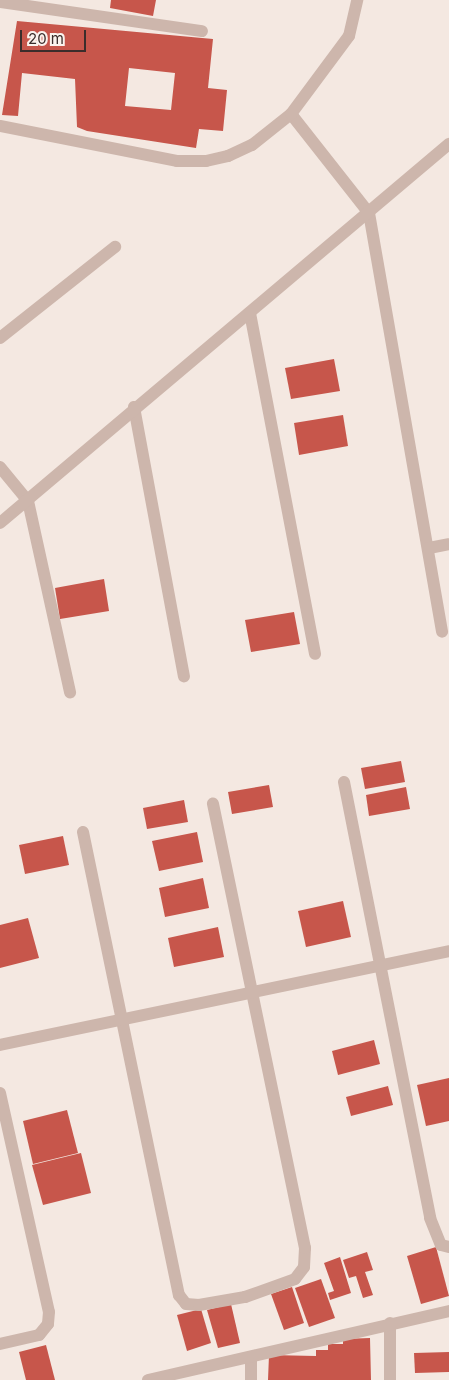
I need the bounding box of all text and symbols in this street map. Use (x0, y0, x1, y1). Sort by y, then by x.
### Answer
scale bar (22, 20, 89, 52)
text: 20 m (28, 29, 64, 48)

